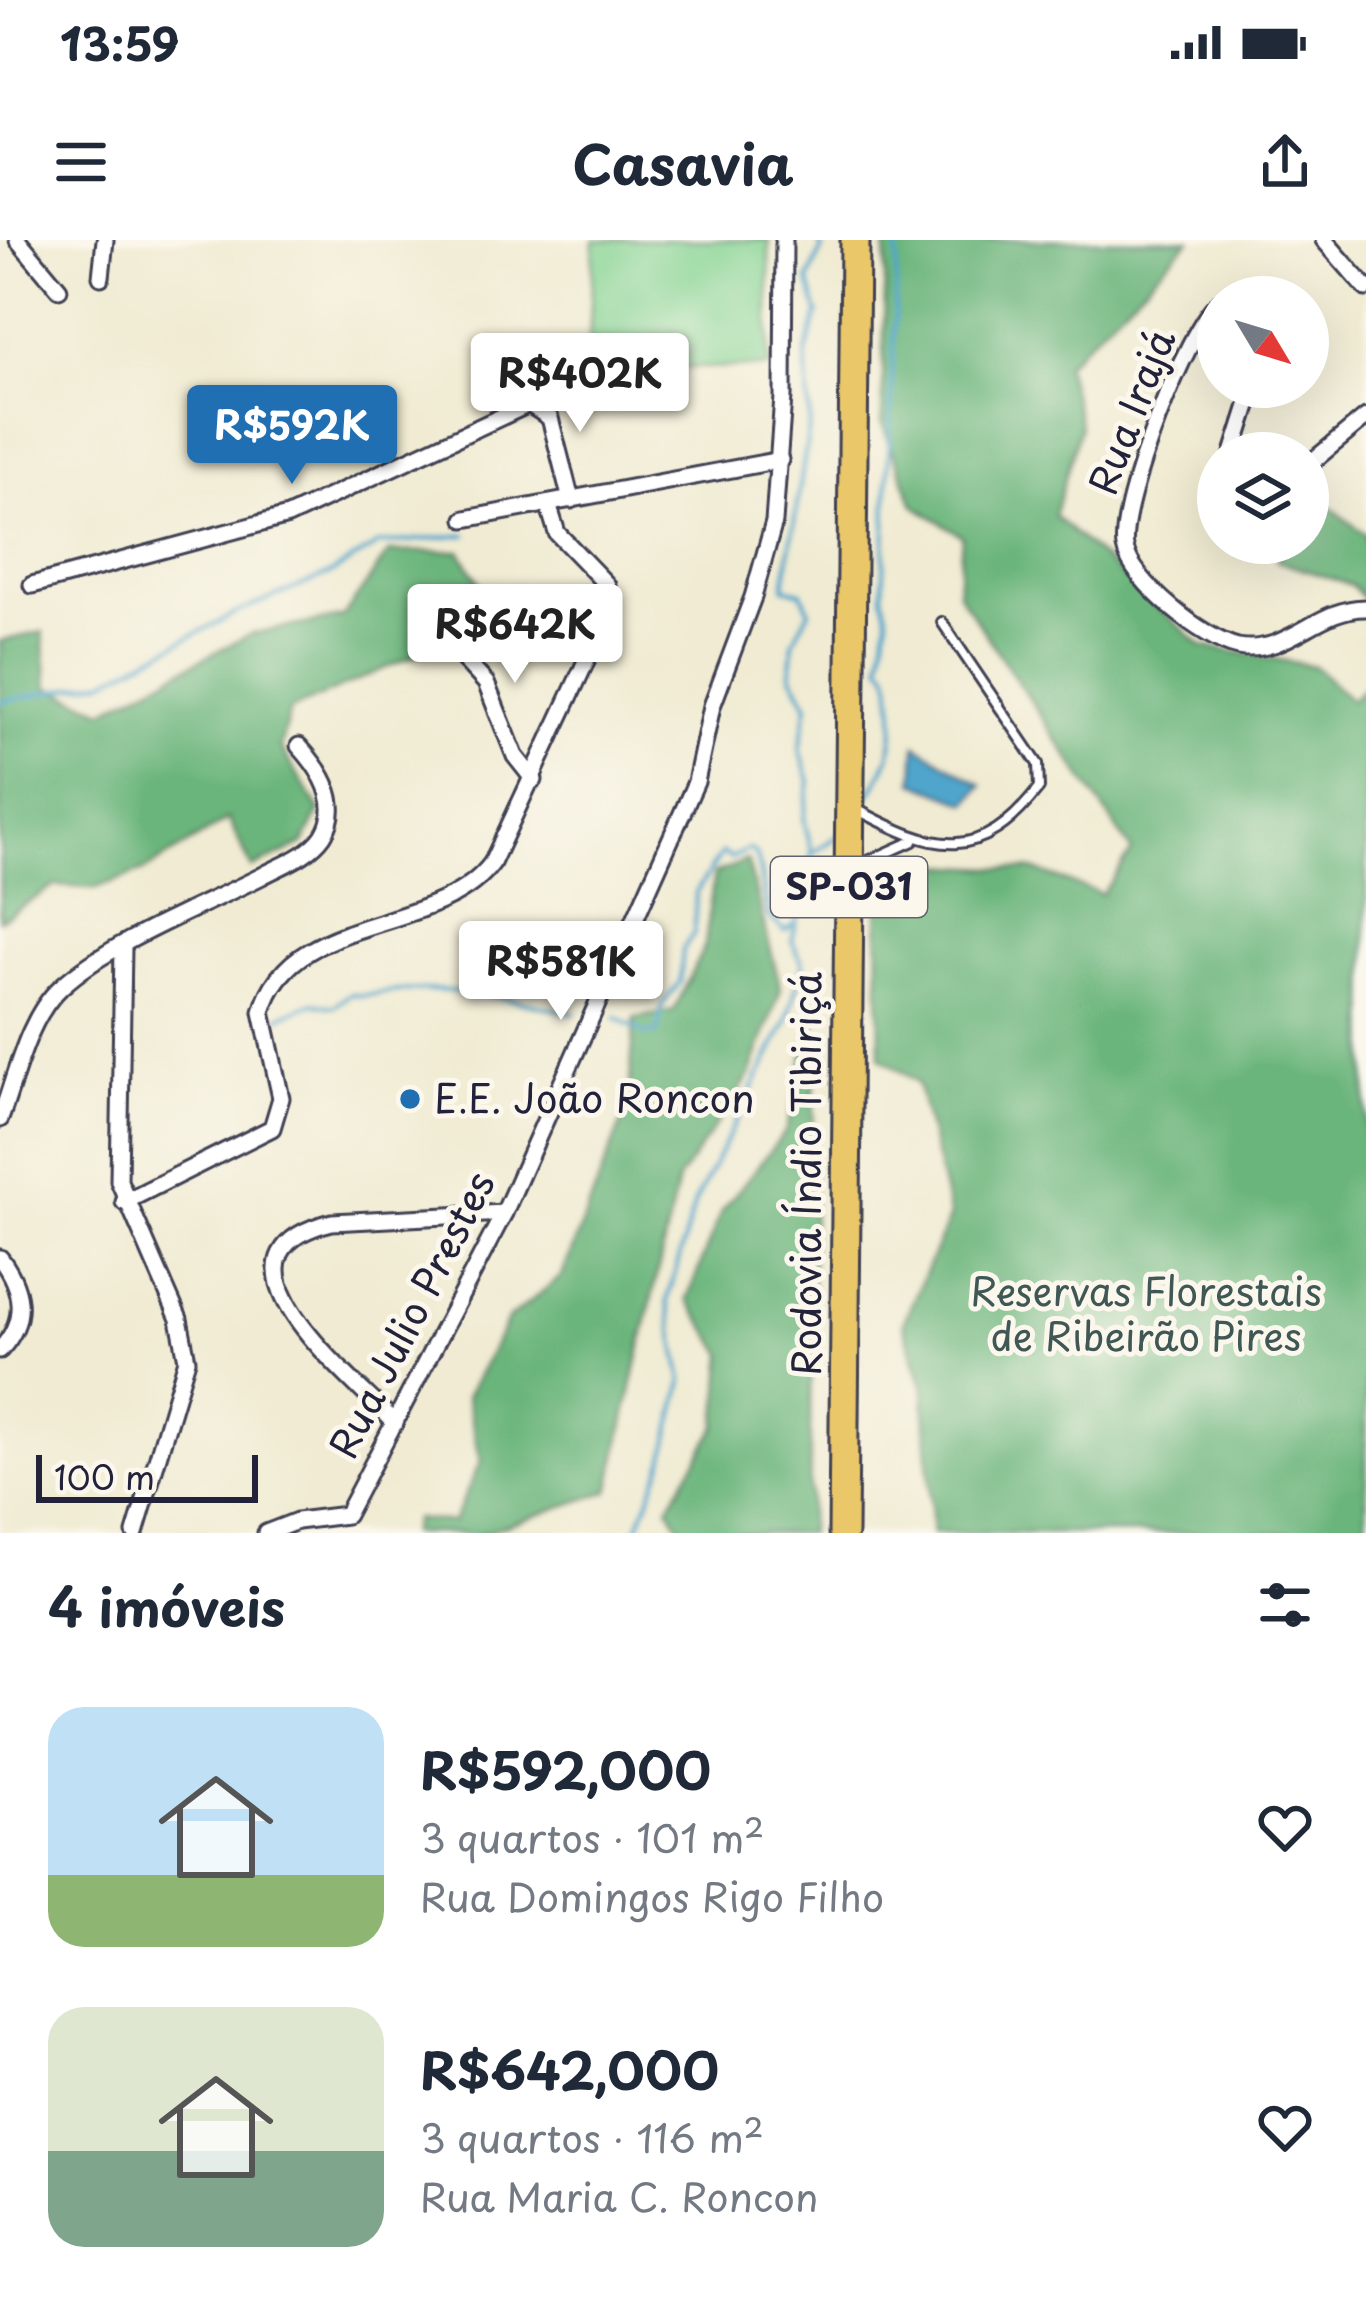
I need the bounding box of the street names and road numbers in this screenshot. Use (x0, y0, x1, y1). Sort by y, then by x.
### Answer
street label: Rua Irajá (1071, 320, 1188, 502)
road number: SP-031 (771, 857, 927, 917)
street label: Rodovia Índio Tibiriçá (775, 971, 834, 1376)
street label: Rua Julio Prestes (312, 1160, 507, 1467)

